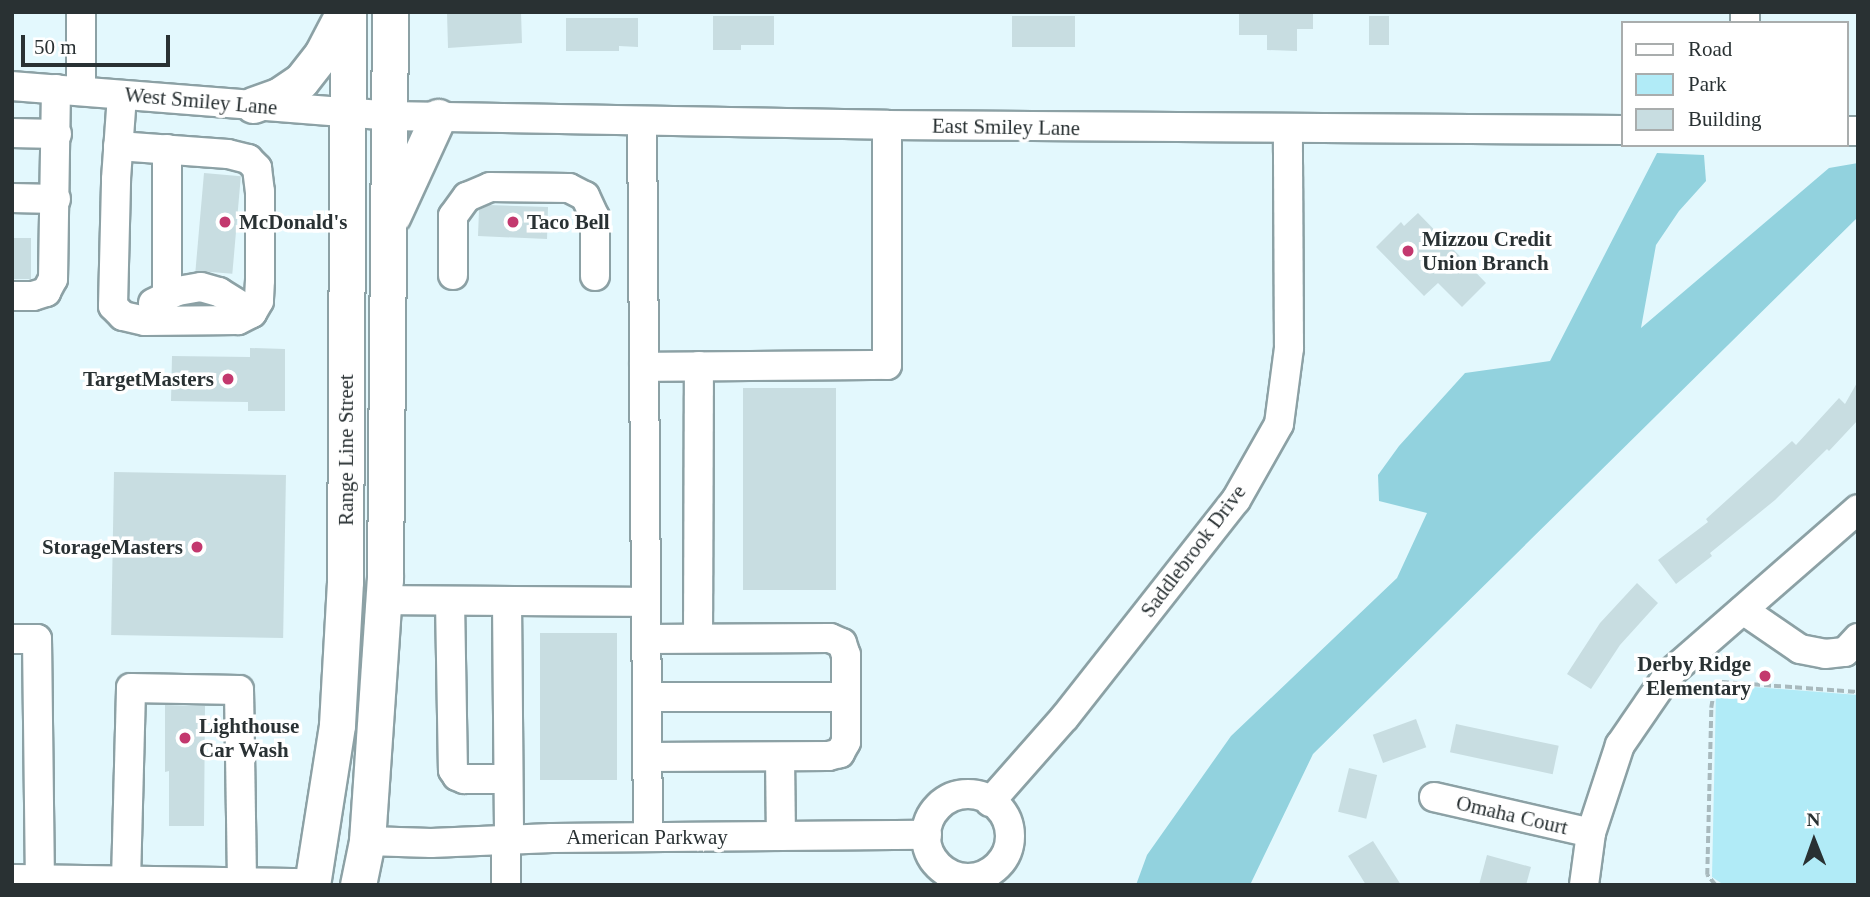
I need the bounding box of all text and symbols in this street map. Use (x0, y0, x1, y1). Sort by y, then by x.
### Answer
scale bar (24, 21, 173, 65)
legend (1622, 21, 1849, 147)
text: 50 m (34, 35, 77, 59)
text: Road (1688, 37, 1732, 61)
text: Park (1688, 72, 1727, 96)
street label: West Smiley Lane (123, 82, 279, 120)
text: Building (1688, 107, 1762, 131)
street label: East Smiley Lane (932, 113, 1080, 141)
place label: McDonald's (239, 209, 348, 235)
place label: Taco Bell (527, 209, 610, 235)
marker: McDonald's (217, 214, 233, 230)
marker: Taco Bell (505, 214, 521, 230)
place label: Mizzou Credit Union Branch (1422, 226, 1552, 276)
marker: Mizzou Credit Union Branch (1400, 243, 1416, 259)
place label: TargetMasters (83, 366, 214, 392)
marker: TargetMasters (220, 371, 236, 387)
street label: Range Line Street (333, 374, 359, 526)
street label: Saddlebrook Drive (1135, 480, 1251, 622)
place label: StorageMasters (42, 534, 183, 560)
marker: StorageMasters (189, 539, 205, 555)
place label: Derby Ridge Elementary (1637, 651, 1751, 701)
marker: Derby Ridge Elementary (1757, 668, 1773, 684)
place label: Lighthouse Car Wash (199, 713, 299, 763)
marker: Lighthouse Car Wash (177, 730, 193, 746)
street label: Omaha Court (1454, 790, 1570, 840)
north arrow (1779, 806, 1849, 876)
text: N (1807, 809, 1821, 830)
street label: American Parkway (566, 824, 728, 850)

